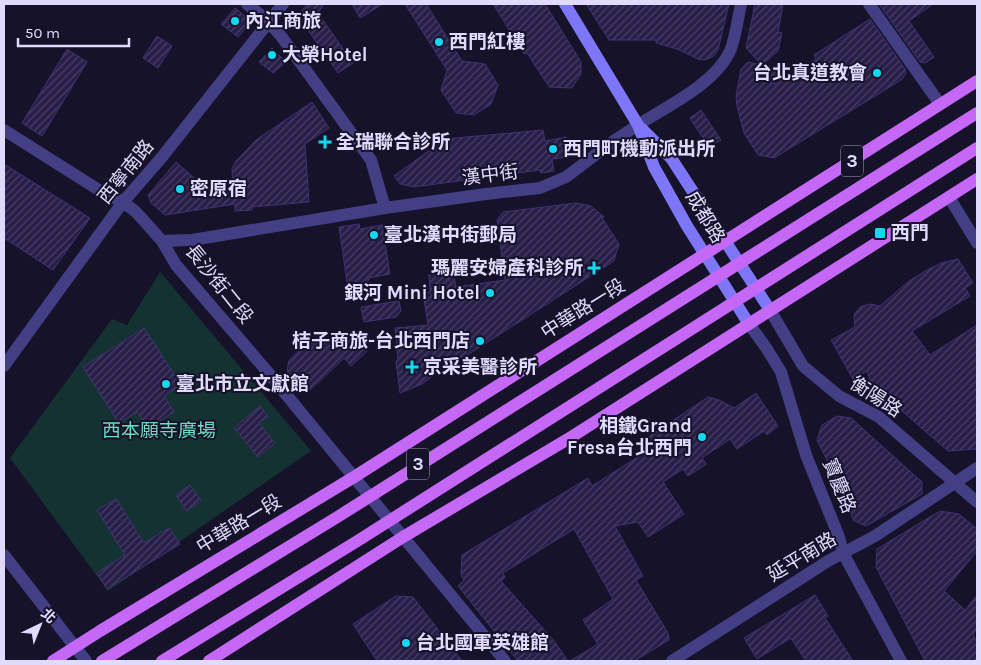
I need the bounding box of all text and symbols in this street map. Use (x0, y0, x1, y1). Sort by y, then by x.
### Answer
place label: 內江商旅 (245, 10, 321, 32)
scale bar (18, 15, 129, 47)
marker: 內江商旅 (229, 15, 241, 27)
text: 50 m (25, 24, 60, 42)
place label: 西門紅樓 (449, 31, 525, 53)
marker: 西門紅樓 (433, 36, 445, 48)
place label: 大榮Hotel (282, 44, 368, 66)
marker: 大榮Hotel (266, 49, 278, 61)
place label: 台北真道教會 (753, 62, 867, 84)
marker: 台北真道教會 (871, 67, 883, 79)
place label: 全瑞聯合診所 (336, 131, 450, 153)
marker: 全瑞聯合診所 (318, 135, 332, 149)
street label: 西寧南路 (94, 136, 158, 208)
place label: 西門町機動派出所 (563, 138, 715, 160)
marker: 西門町機動派出所 (547, 143, 559, 155)
road number: 3 (841, 146, 863, 177)
street label: 漢中街 (460, 161, 520, 189)
place label: 密原宿 (190, 178, 247, 200)
marker: 密原宿 (174, 183, 186, 195)
street label: 成都路 (681, 187, 729, 247)
place label: 西門 (891, 222, 929, 244)
place label: 臺北漢中街郵局 (384, 224, 517, 246)
marker: 西門 (873, 226, 887, 240)
marker: 臺北漢中街郵局 (368, 229, 380, 241)
street label: 長沙街二段 (181, 240, 257, 328)
place label: 瑪麗安婦產科診所 (431, 257, 583, 279)
marker: 瑪麗安婦產科診所 (587, 261, 601, 275)
street label: 中華路一段 (537, 274, 629, 344)
place label: 銀河 Mini Hotel (344, 282, 480, 304)
marker: 銀河 Mini Hotel (484, 287, 496, 299)
place label: 桔子商旅-台北西門店 (292, 330, 470, 352)
marker: 桔子商旅-台北西門店 (474, 335, 486, 347)
place label: 京采美醫診所 (423, 356, 537, 378)
marker: 京采美醫診所 (405, 360, 419, 374)
street label: 衡陽路 (846, 372, 906, 422)
place label: 臺北市立文獻館 (176, 373, 309, 395)
marker: 臺北市立文獻館 (160, 378, 172, 390)
place label: 相鐵Grand Fresa台北西門 (567, 415, 692, 459)
park label: 西本願寺廣場 (102, 420, 216, 442)
marker: 相鐵Grand Fresa台北西門 (696, 431, 708, 443)
road number: 3 (407, 448, 429, 479)
street label: 寶慶路 (818, 455, 860, 517)
street label: 中華路一段 (193, 490, 285, 558)
street label: 延平南路 (764, 528, 840, 586)
north arrow (15, 600, 65, 650)
text: 北 (38, 605, 59, 627)
place label: 台北國軍英雄館 (416, 632, 549, 654)
marker: 台北國軍英雄館 (400, 637, 412, 649)

